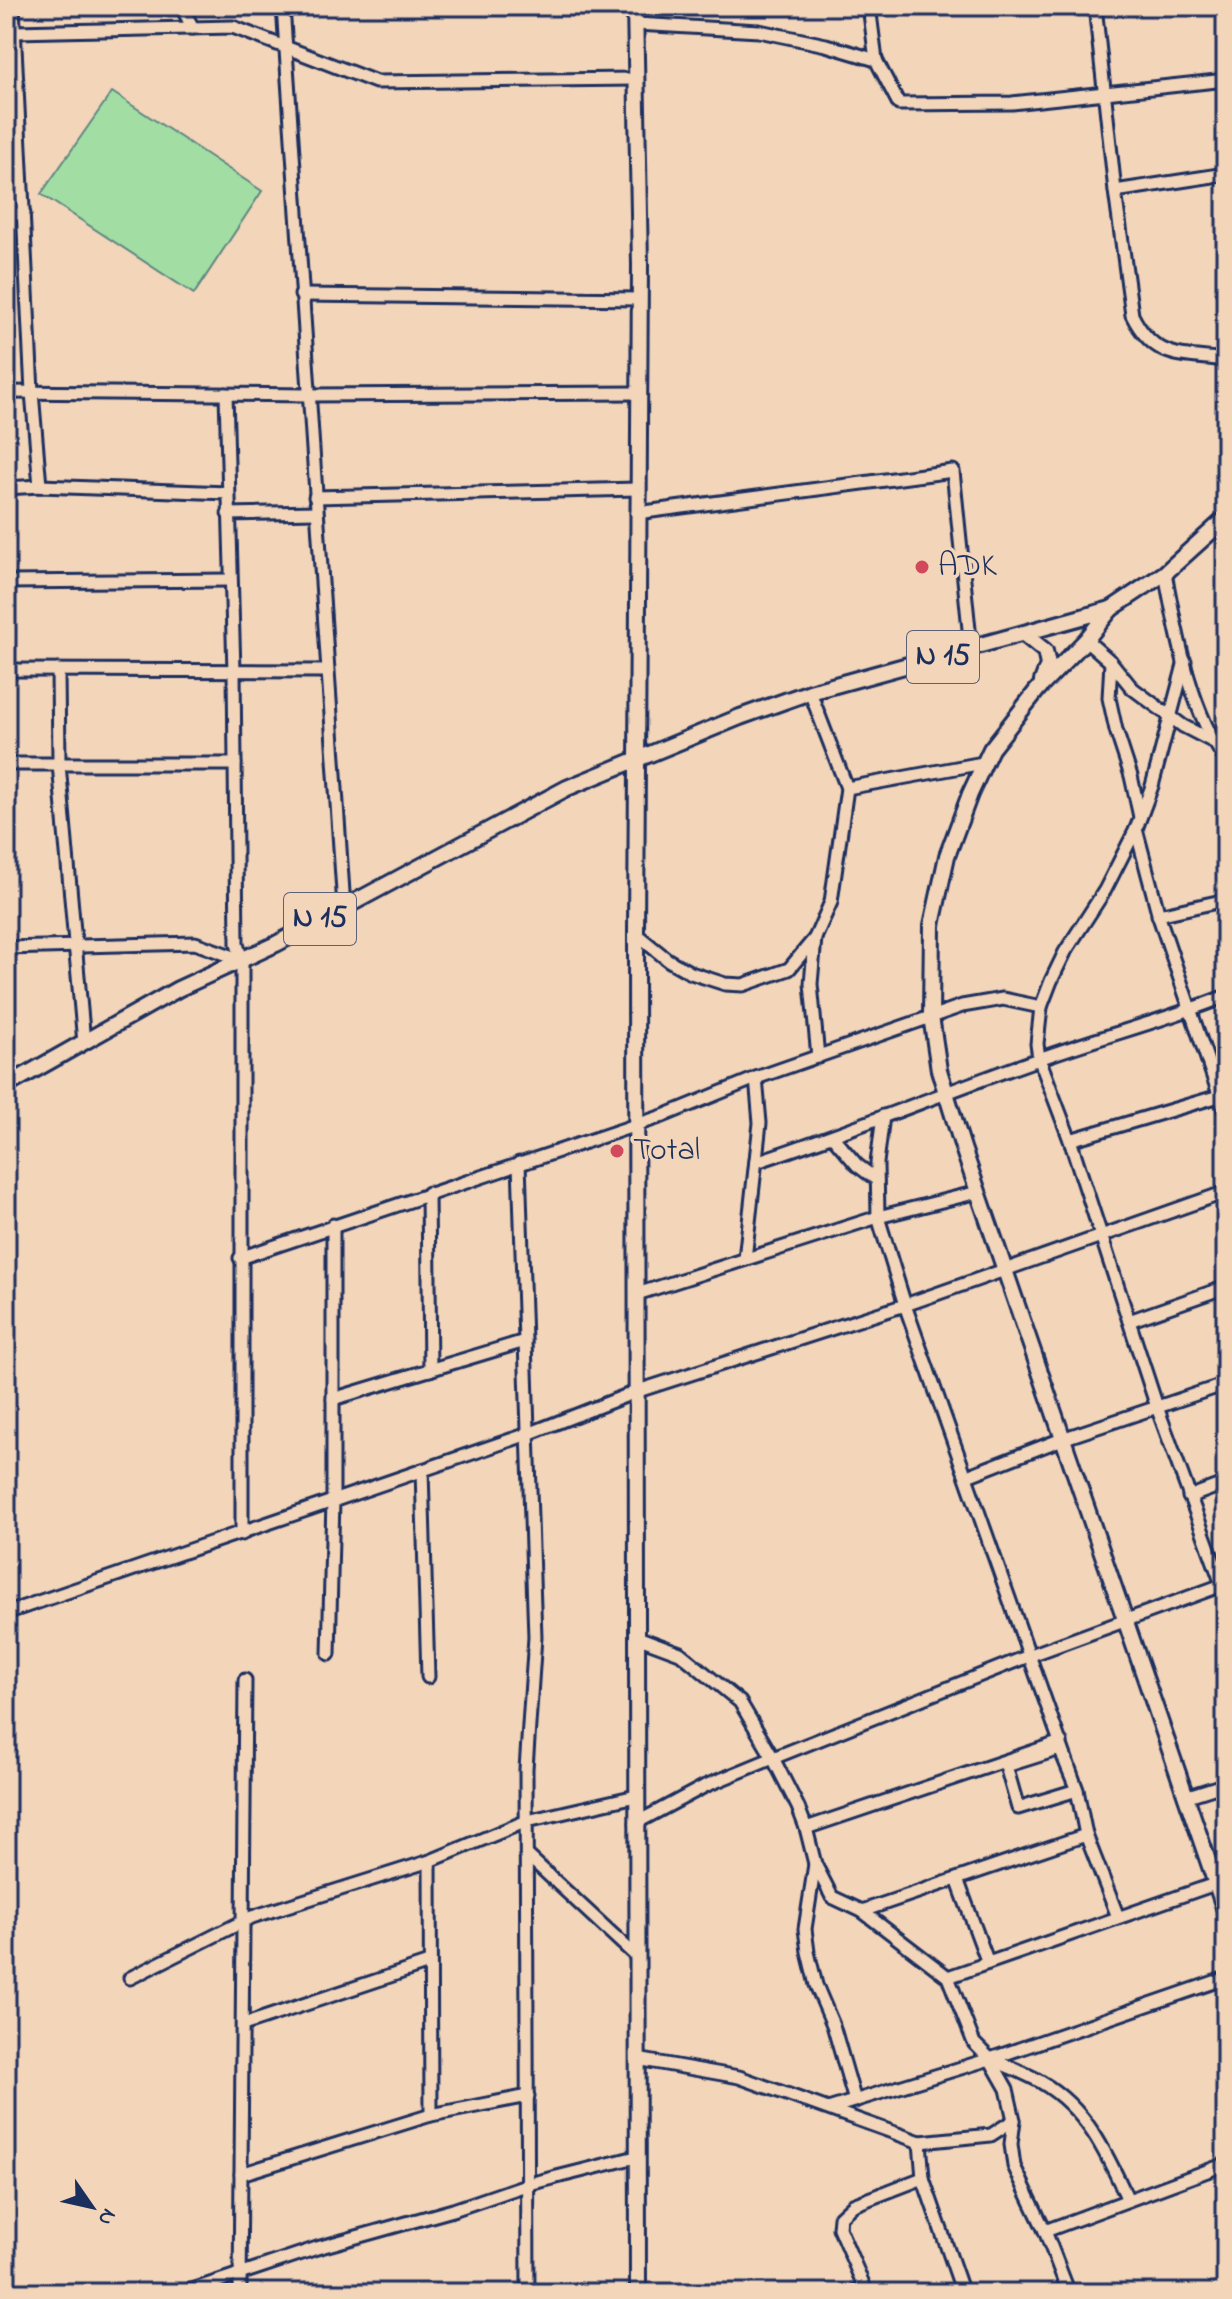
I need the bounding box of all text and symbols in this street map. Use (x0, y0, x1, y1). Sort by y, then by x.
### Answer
place label: ADK (938, 544, 997, 591)
marker: ADK (913, 558, 931, 576)
road number: N 15 (907, 631, 979, 683)
road number: N 15 (284, 893, 356, 945)
place label: Total (633, 1128, 700, 1175)
marker: Total (608, 1142, 626, 1160)
north arrow (52, 2167, 132, 2247)
text: N (89, 2201, 124, 2232)

